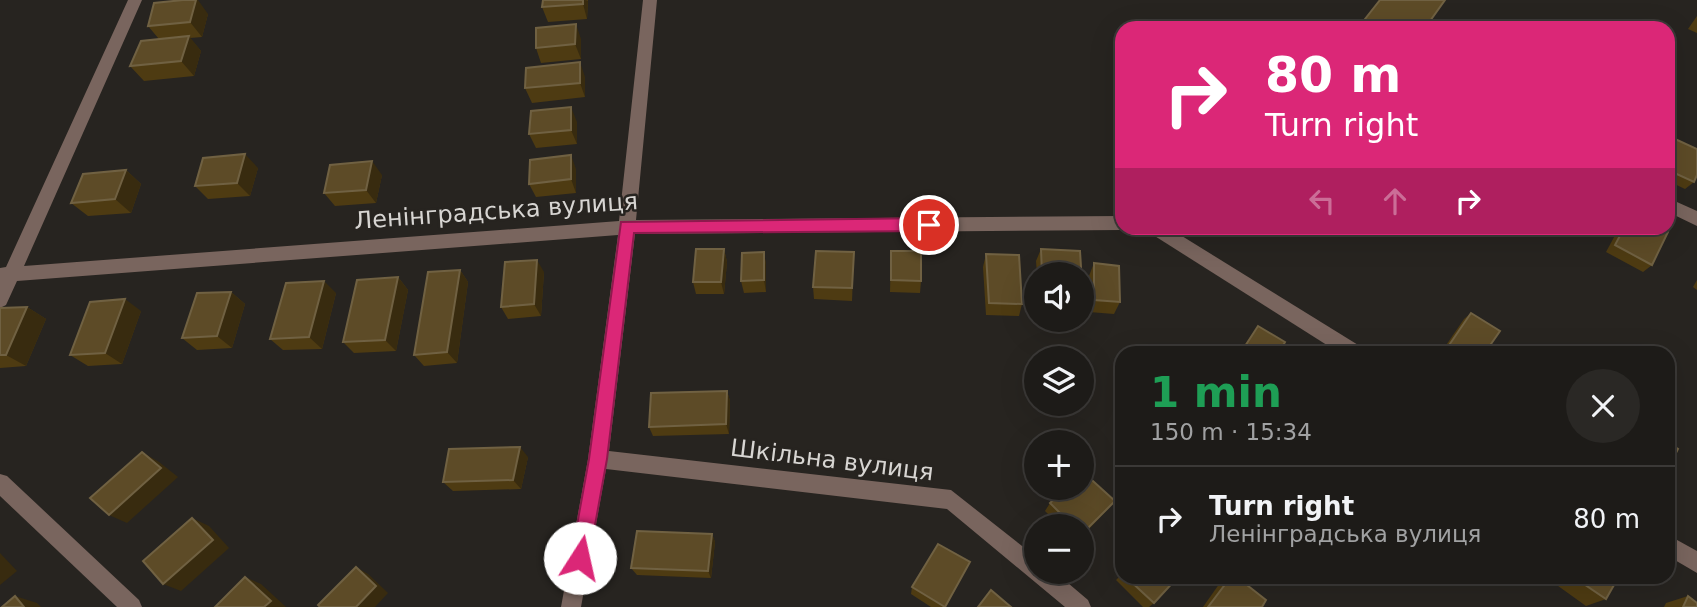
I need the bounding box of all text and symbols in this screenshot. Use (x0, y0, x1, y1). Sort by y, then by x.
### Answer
text: 80 m (1265, 47, 1401, 104)
icon: right (1150, 49, 1241, 140)
text: Turn right (1265, 106, 1418, 144)
icon: left (1303, 182, 1341, 220)
icon: ahead (1376, 182, 1414, 220)
icon: right (1449, 182, 1487, 220)
street label: Ленінградська вулиця (353, 187, 639, 235)
pin (899, 195, 959, 255)
icon: arrive (910, 206, 948, 244)
map controls (1024, 262, 1094, 584)
button: sound (1024, 262, 1094, 332)
button: layers (1024, 346, 1094, 416)
text: 1 min (1150, 368, 1282, 417)
button: close (1566, 369, 1640, 443)
text: 150 m · 15:34 (1150, 419, 1312, 445)
button: + (1024, 430, 1094, 500)
street label: Шкільна вулиця (729, 434, 935, 486)
text: Turn right (1209, 491, 1354, 521)
icon: right (1150, 500, 1188, 538)
text: 80 m (1573, 504, 1640, 534)
button: − (1024, 514, 1094, 584)
position arrow (543, 521, 617, 595)
text: Ленінградська вулиця (1209, 521, 1481, 547)

